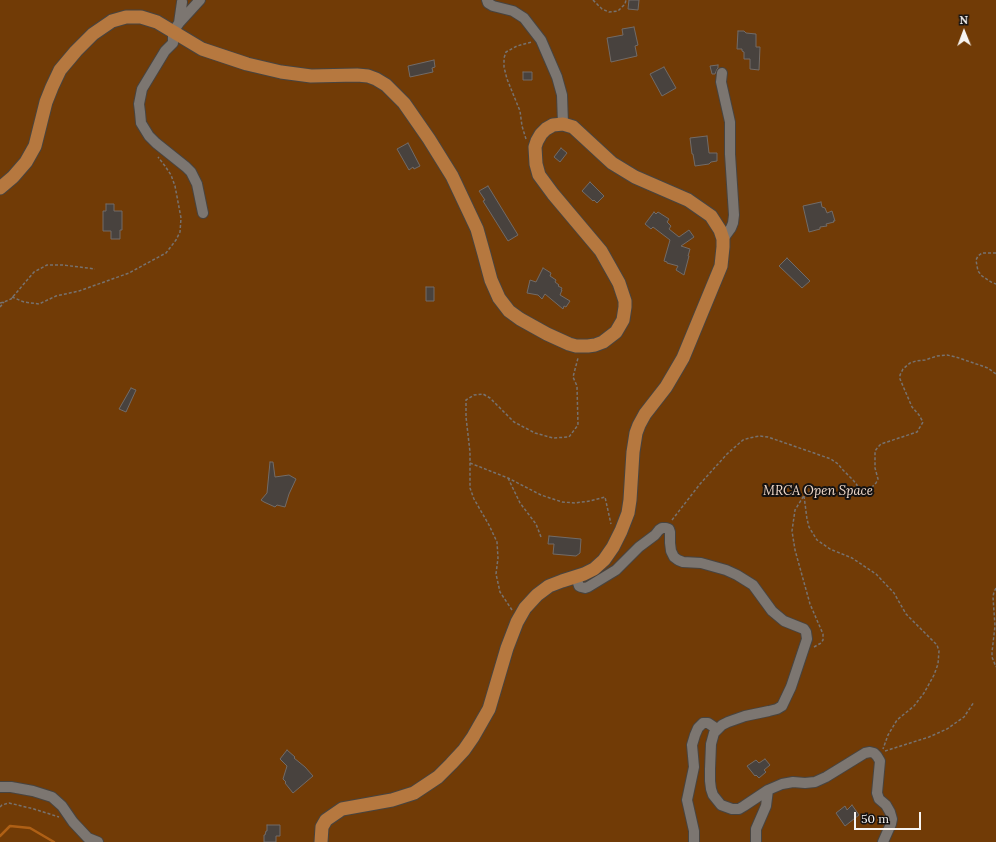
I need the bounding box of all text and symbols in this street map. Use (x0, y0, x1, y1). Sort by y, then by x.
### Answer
north arrow (944, 12, 984, 52)
text: N (959, 13, 968, 27)
park label: MRCA Open Space (763, 483, 873, 499)
scale bar (856, 804, 923, 830)
text: 50 m (861, 811, 889, 826)

